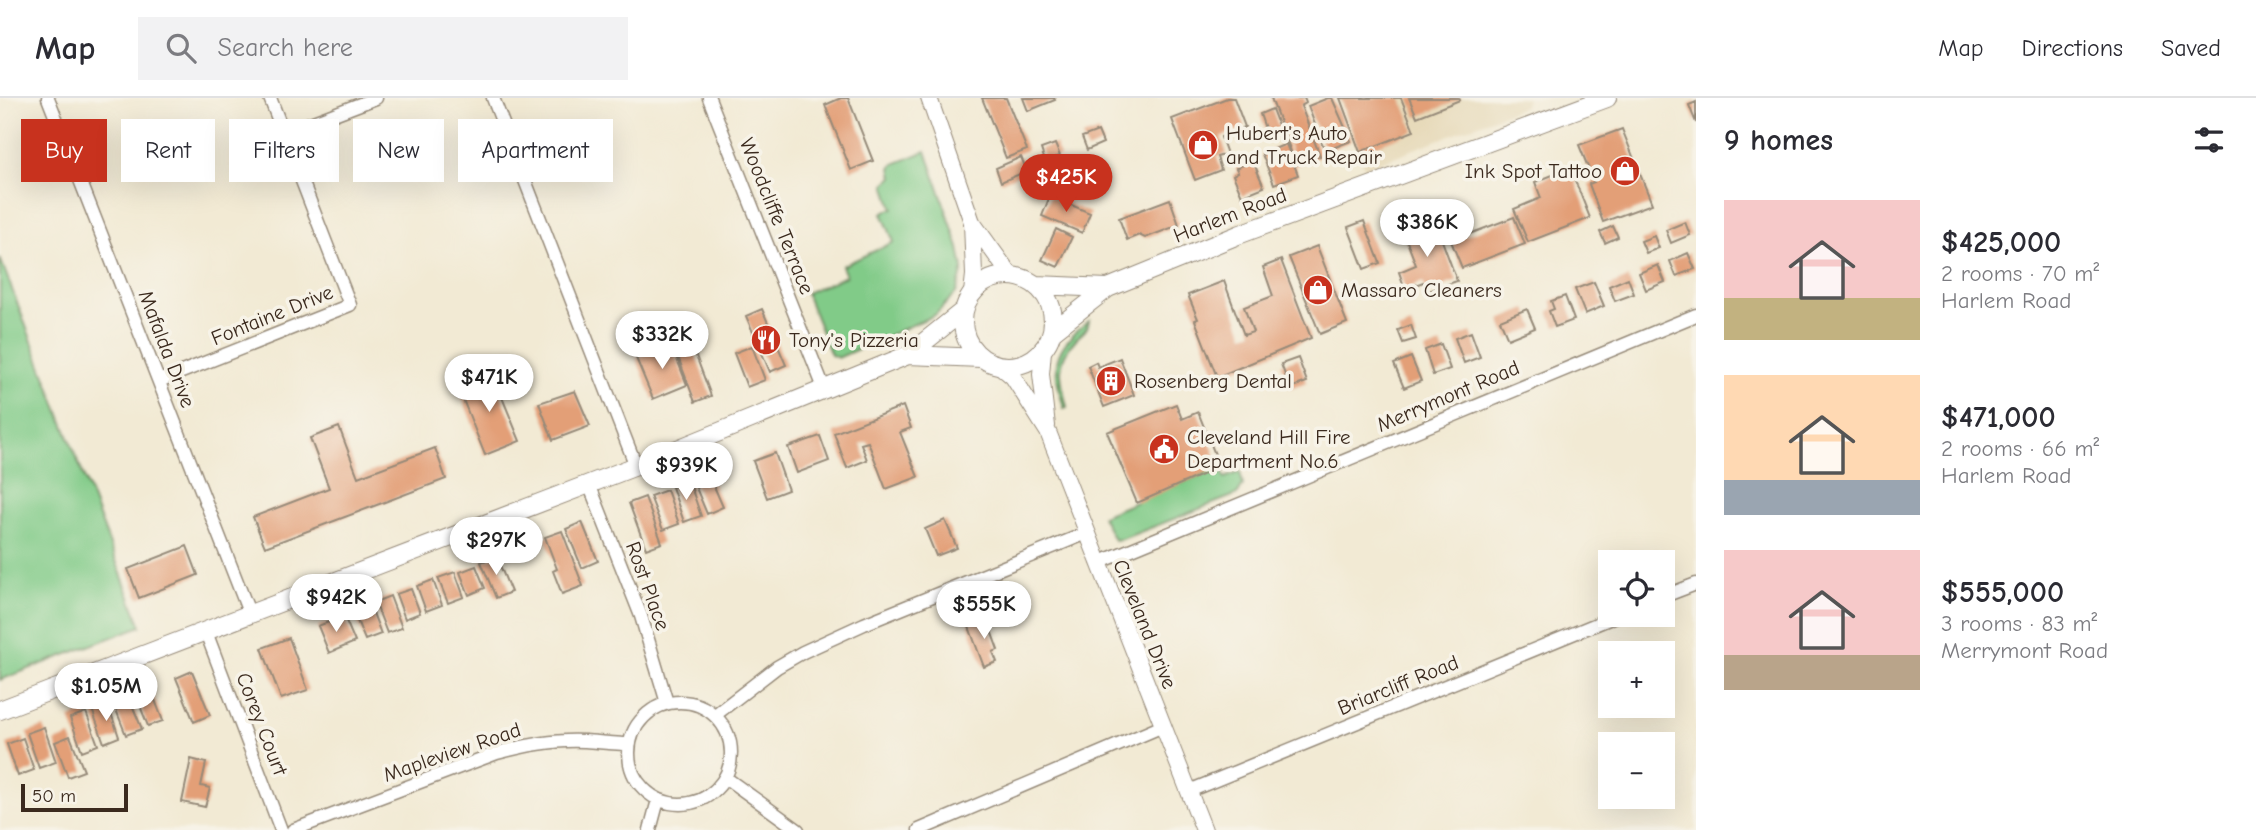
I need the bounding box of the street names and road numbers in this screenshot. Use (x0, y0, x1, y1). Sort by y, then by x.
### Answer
street label: Woodcliffe Terrace (735, 134, 819, 298)
street label: Harlem Road (1170, 182, 1290, 248)
street label: Fontaine Drive (208, 280, 336, 350)
street label: Mafalda Drive (134, 287, 200, 411)
street label: Merrymont Road (1373, 355, 1523, 437)
street label: Rost Place (621, 538, 675, 634)
street label: Cleveland Drive (1108, 556, 1182, 692)
street label: Briarcliff Road (1334, 650, 1462, 720)
street label: Corey Court (231, 669, 293, 780)
street label: Mapleview Road (380, 717, 524, 787)

